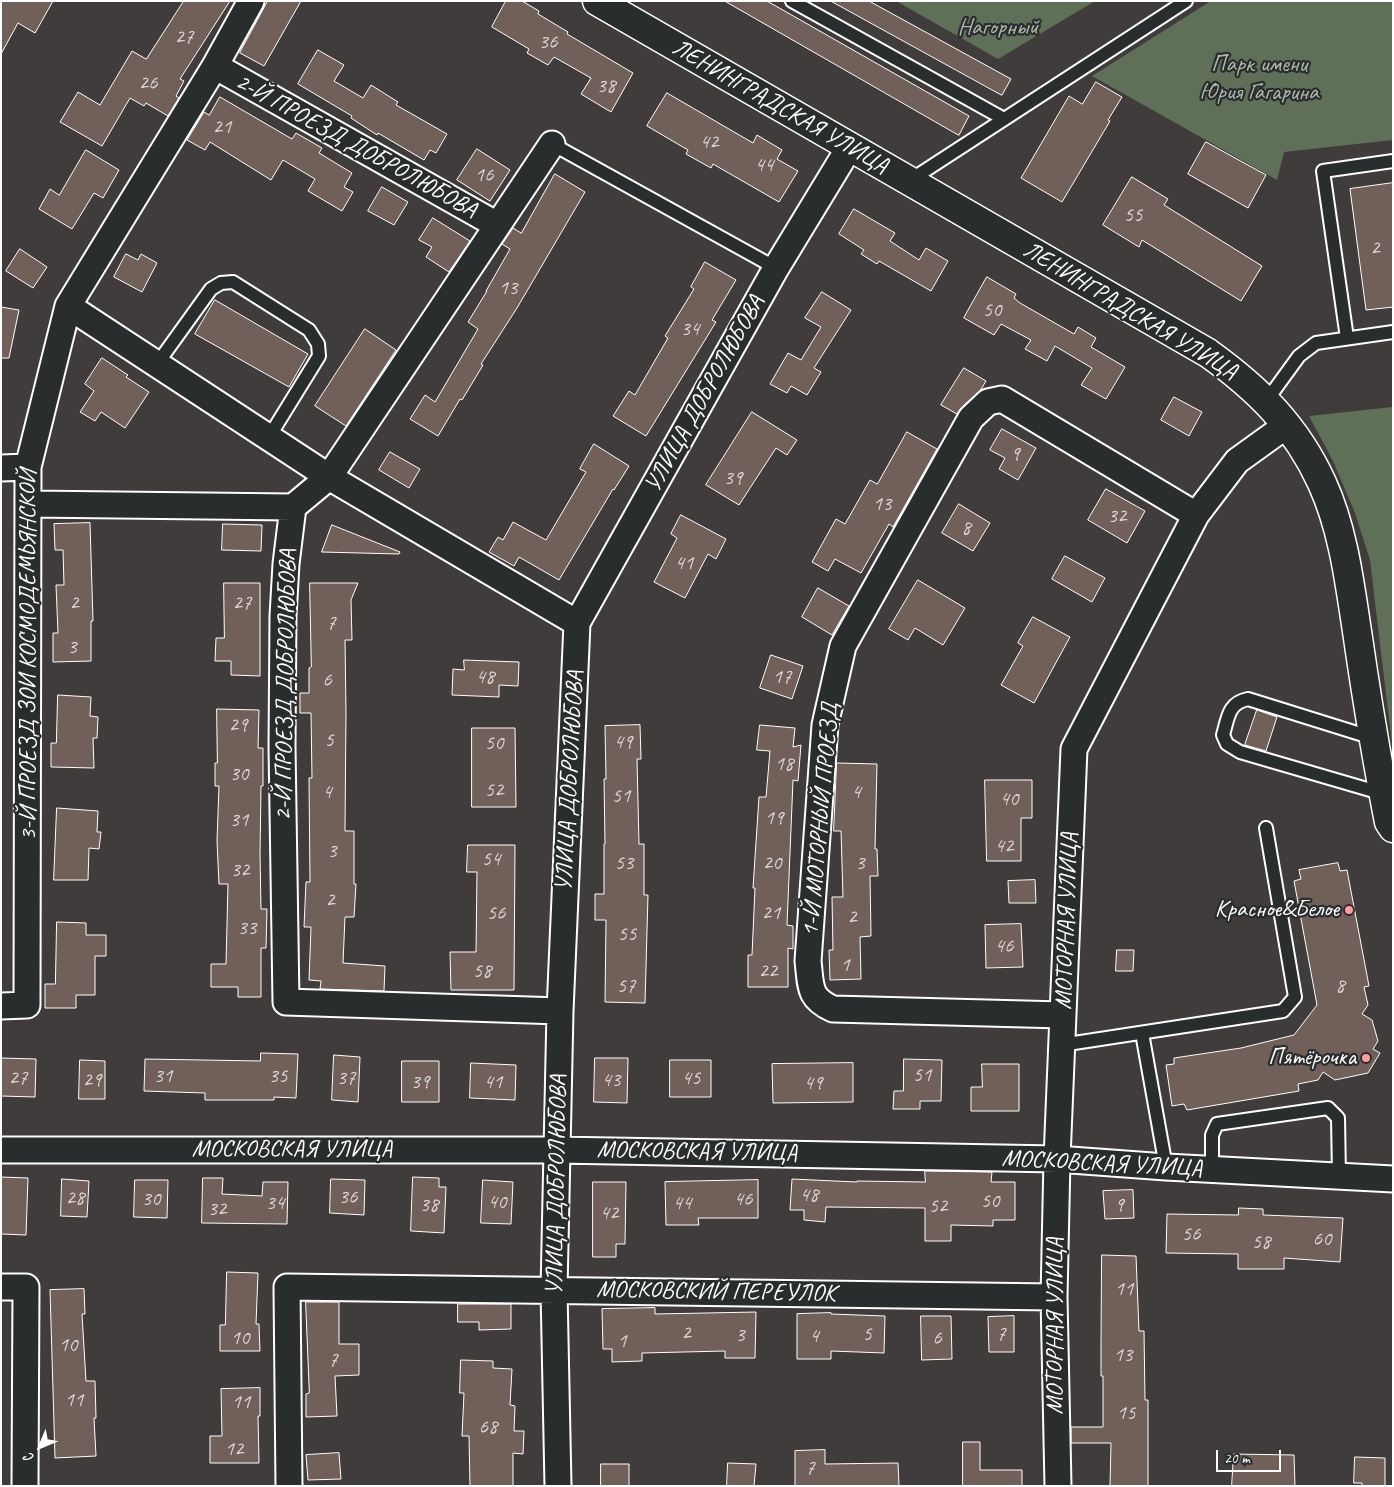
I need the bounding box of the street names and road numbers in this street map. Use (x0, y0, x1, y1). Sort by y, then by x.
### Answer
street label: ЛЕНИНГРАДСКАЯ УЛИЦА (667, 33, 893, 181)
street label: 2-Й ПРОЕЗД ДОБРОЛЮБОВА (230, 68, 482, 224)
street label: ЛЕНИНГРАДСКАЯ УЛИЦА (1018, 236, 1242, 386)
street label: УЛИЦА ДОБРОЛЮБОВА (639, 291, 771, 497)
street label: 3-Й ПРОЕЗД ЗОИ КОСМОДЕМЬЯНСКОЙ (15, 469, 43, 841)
street label: 2-Й ПРОЕЗД ДОБРОЛЮБОВА (269, 549, 303, 821)
street label: УЛИЦА ДОБРОЛЮБОВА (550, 670, 590, 892)
street label: 1-Й МОТОРНЫЙ ПРОЕЗД (796, 702, 846, 938)
street label: МОТОРНАЯ УЛИЦА (1050, 832, 1084, 1010)
street label: УЛИЦА ДОБРОЛЮБОВА (541, 1074, 573, 1296)
street label: МОСКОВСКАЯ УЛИЦА (192, 1136, 392, 1164)
street label: МОСКОВСКАЯ УЛИЦА (597, 1136, 797, 1168)
street label: МОСКОВСКАЯ УЛИЦА (1001, 1144, 1203, 1184)
street label: МОТОРНАЯ УЛИЦА (1042, 1238, 1070, 1414)
street label: МОСКОВСКИЙ ПЕРЕУЛОК (596, 1276, 836, 1308)

